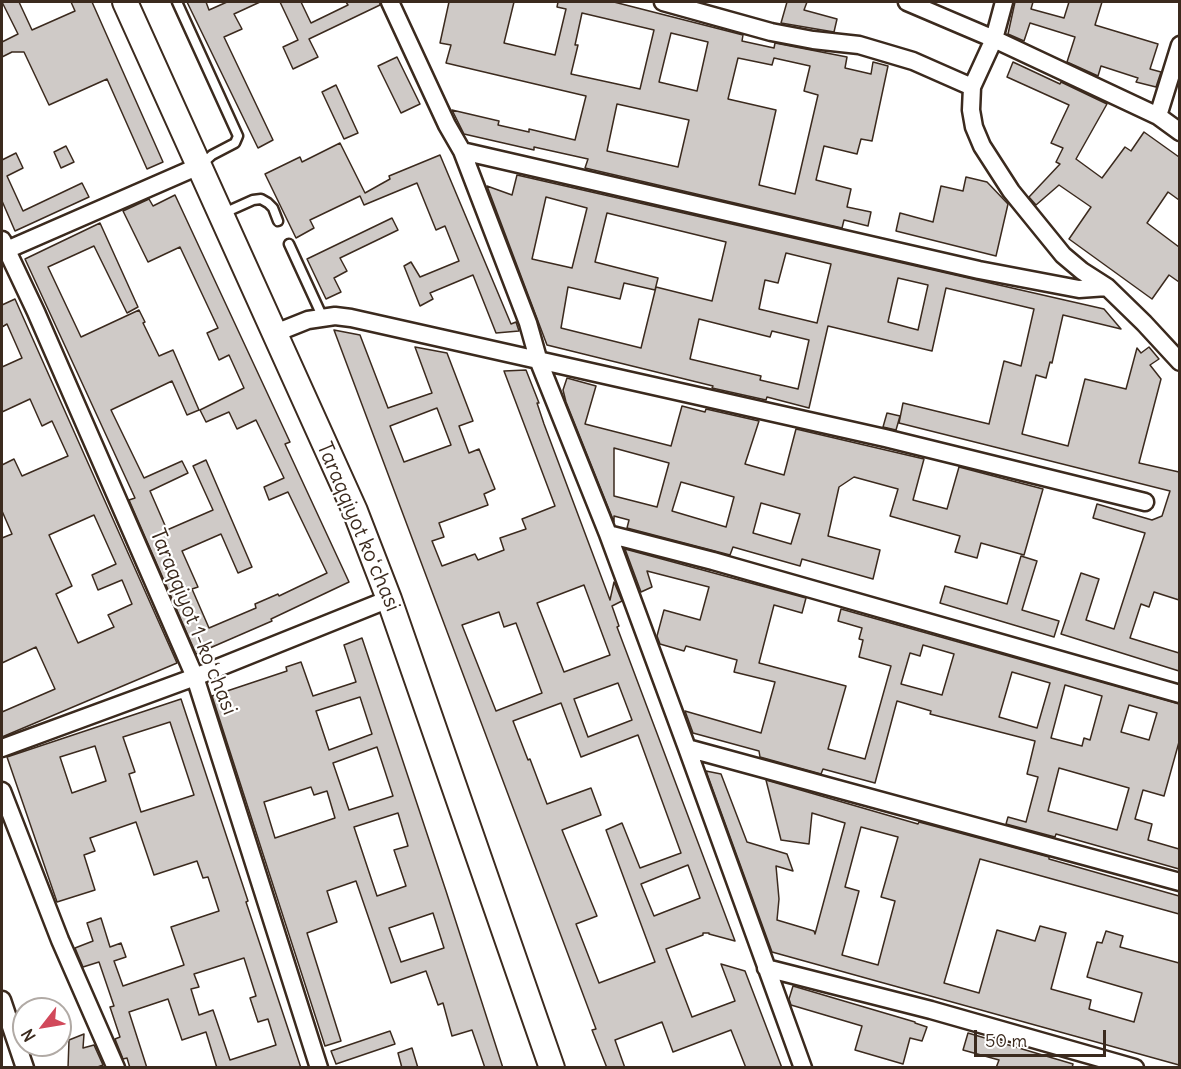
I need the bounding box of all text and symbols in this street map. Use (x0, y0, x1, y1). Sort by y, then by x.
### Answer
street label: Taraqqiyot koʻchasi (311, 439, 405, 615)
street label: Taraqqiyot 1-koʻchasi (144, 525, 242, 719)
north arrow (12, 997, 72, 1057)
scale bar (977, 1018, 1109, 1056)
text: N (17, 1025, 40, 1045)
text: 50 m (985, 1029, 1027, 1052)

